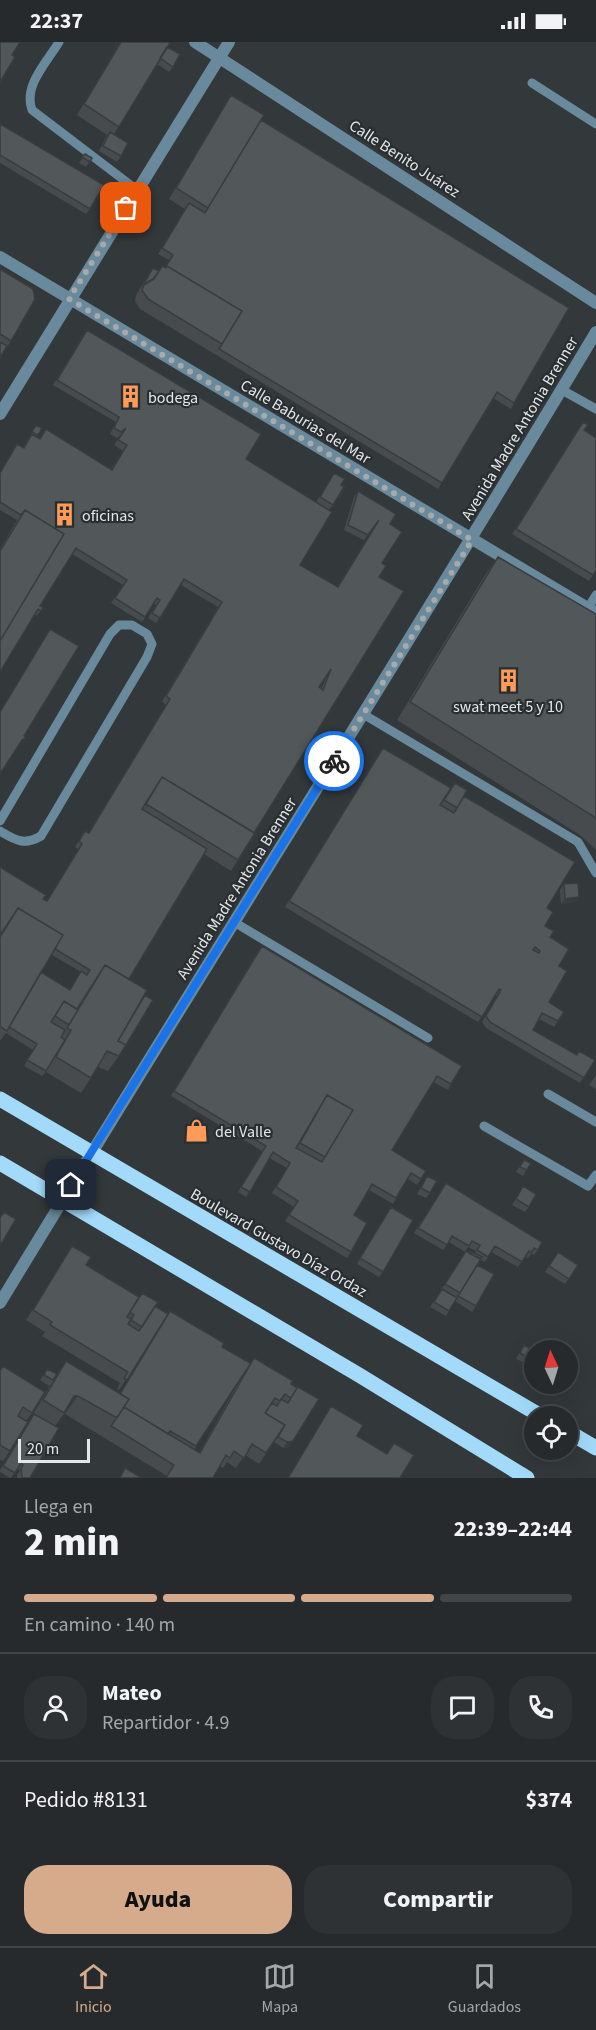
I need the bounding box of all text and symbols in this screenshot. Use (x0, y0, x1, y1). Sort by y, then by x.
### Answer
text: 22:37 (30, 5, 83, 37)
street label: Calle Benito Juárez (345, 115, 464, 203)
pin (100, 182, 151, 233)
icon: bag (109, 191, 142, 224)
street label: Avenida Madre Antonia Brenner (456, 332, 584, 525)
street label: Calle Baburias del Mar (236, 374, 375, 470)
building icon: bodega (117, 384, 143, 410)
place label: bodega (148, 387, 198, 409)
building icon: oficinas (51, 502, 77, 528)
place label: oficinas (82, 505, 134, 527)
building icon: swat meet 5 y 10 (495, 668, 521, 694)
place label: swat meet 5 y 10 (453, 696, 563, 718)
courier (304, 731, 364, 791)
icon: bike (318, 745, 351, 778)
street label: Avenida Madre Antonia Brenner (172, 793, 302, 984)
shop icon: del Valle (184, 1118, 210, 1144)
place label: del Valle (215, 1121, 271, 1143)
pin (45, 1159, 96, 1210)
icon: home (54, 1168, 87, 1201)
street label: Boulevard Gustavo Díaz Ordaz (186, 1183, 371, 1303)
north arrow (524, 1340, 578, 1394)
map controls (524, 1340, 578, 1460)
button: locate (524, 1406, 578, 1460)
scale bar (18, 1436, 90, 1464)
text: 20 m (27, 1438, 59, 1460)
text: Llega en (24, 1493, 93, 1521)
text: 22:39–22:44 (454, 1513, 572, 1545)
text: 2 min (24, 1515, 120, 1571)
text: En camino · 140 m (24, 1611, 175, 1639)
button: person (24, 1676, 87, 1739)
button: chat (431, 1676, 494, 1739)
button: phone (509, 1676, 572, 1739)
text: Mateo (102, 1677, 162, 1709)
text: Repartidor · 4.9 (102, 1709, 229, 1737)
text: Pedido #8131 (24, 1784, 148, 1816)
text: $374 (526, 1784, 572, 1816)
button: Ayuda (24, 1865, 292, 1934)
button: Compartir (304, 1865, 572, 1934)
tab: Inicio (75, 1960, 112, 2018)
tab: Mapa (262, 1960, 298, 2018)
tab: Guardados (448, 1960, 521, 2018)

